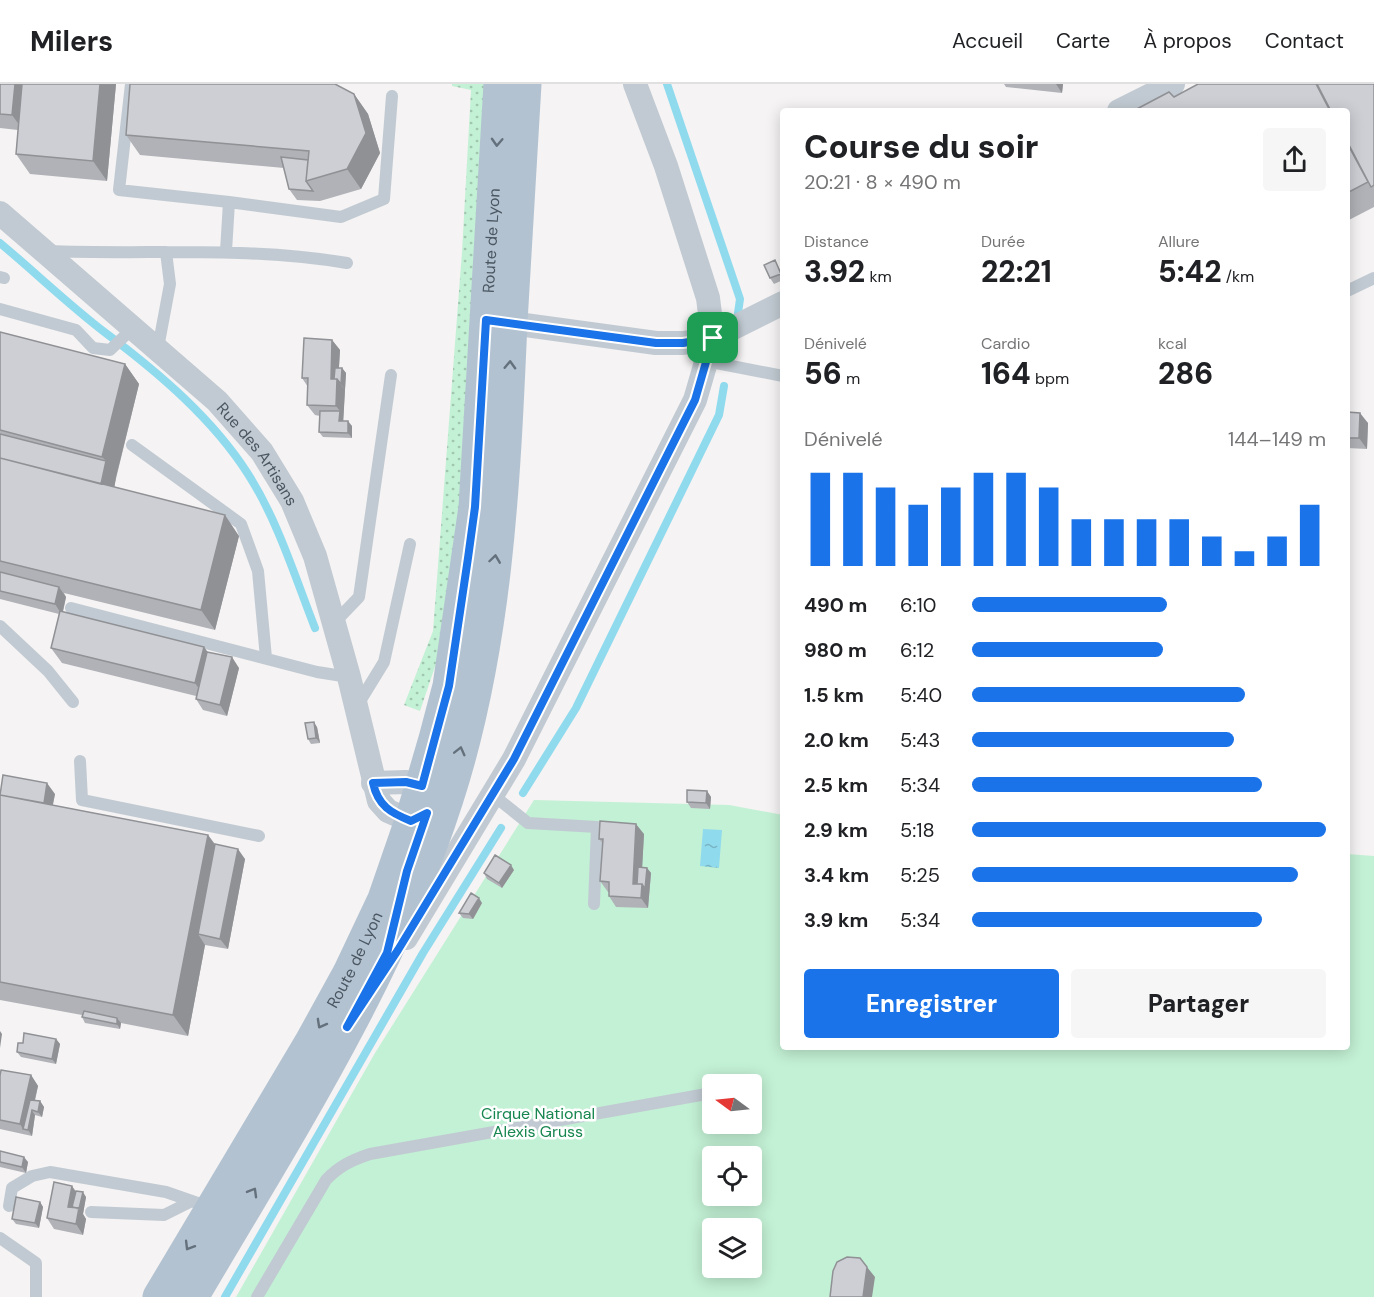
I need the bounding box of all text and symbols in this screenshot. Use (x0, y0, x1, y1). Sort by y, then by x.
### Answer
text: Milers (30, 23, 113, 60)
text: Accueil (952, 27, 1023, 55)
text: Carte (1056, 27, 1110, 55)
text: À propos (1143, 27, 1232, 55)
text: Contact (1265, 27, 1344, 55)
text: Course du soir (804, 125, 1038, 168)
button: share (1263, 128, 1326, 191)
one-way arrow (490, 138, 503, 147)
text: 20:21 · 8 × 490 m (804, 169, 961, 195)
street label: Route de Lyon (477, 188, 504, 294)
text: Distance (804, 231, 869, 252)
text: Durée (981, 231, 1025, 252)
text: Allure (1158, 231, 1200, 252)
text: 3.92 (804, 252, 865, 291)
text: 22:21 (981, 252, 1052, 291)
text: 5:42 (1158, 252, 1221, 291)
text: km (865, 266, 892, 287)
text: /km (1221, 266, 1254, 287)
pin (687, 312, 738, 363)
icon: arrive (696, 321, 729, 354)
text: Dénivelé (804, 333, 867, 354)
text: Cardio (981, 333, 1030, 354)
text: kcal (1158, 333, 1187, 354)
text: 56 (804, 354, 842, 393)
text: 164 (981, 354, 1031, 393)
text: 286 (1158, 354, 1213, 393)
one-way arrow (504, 360, 516, 369)
text: m (842, 368, 860, 389)
text: bpm (1031, 368, 1069, 389)
street label: Rue des Artisans (212, 398, 303, 509)
text: Dénivelé (804, 426, 883, 452)
text: 144–149 m (1228, 426, 1326, 452)
one-way arrow (489, 555, 501, 564)
text: 490 m (804, 592, 867, 618)
text: 6:10 (900, 592, 937, 618)
text: 980 m (804, 637, 867, 663)
text: 6:12 (900, 637, 934, 663)
text: 1.5 km (804, 682, 864, 708)
text: 5:40 (900, 682, 942, 708)
text: 2.0 km (804, 727, 869, 753)
text: 5:43 (900, 727, 940, 753)
one-way arrow (452, 746, 465, 756)
text: 2.5 km (804, 772, 868, 798)
text: 5:34 (900, 772, 940, 798)
text: 2.9 km (804, 817, 868, 843)
text: 5:18 (900, 817, 935, 843)
text: 3.4 km (804, 862, 869, 888)
text: 5:25 (900, 862, 940, 888)
text: 3.9 km (804, 907, 868, 933)
text: 5:34 (900, 907, 940, 933)
street label: Route de Lyon (321, 908, 387, 1011)
button: Enregistrer (804, 969, 1059, 1038)
button: Partager (1071, 969, 1326, 1038)
one-way arrow (317, 1018, 328, 1028)
north arrow (702, 1074, 762, 1134)
map controls (702, 1074, 762, 1278)
park label: Cirque National Alexis Gruss (481, 1103, 595, 1142)
button: locate (702, 1146, 762, 1206)
one-way arrow (246, 1188, 258, 1198)
button: layers (702, 1218, 762, 1278)
one-way arrow (185, 1240, 197, 1250)

